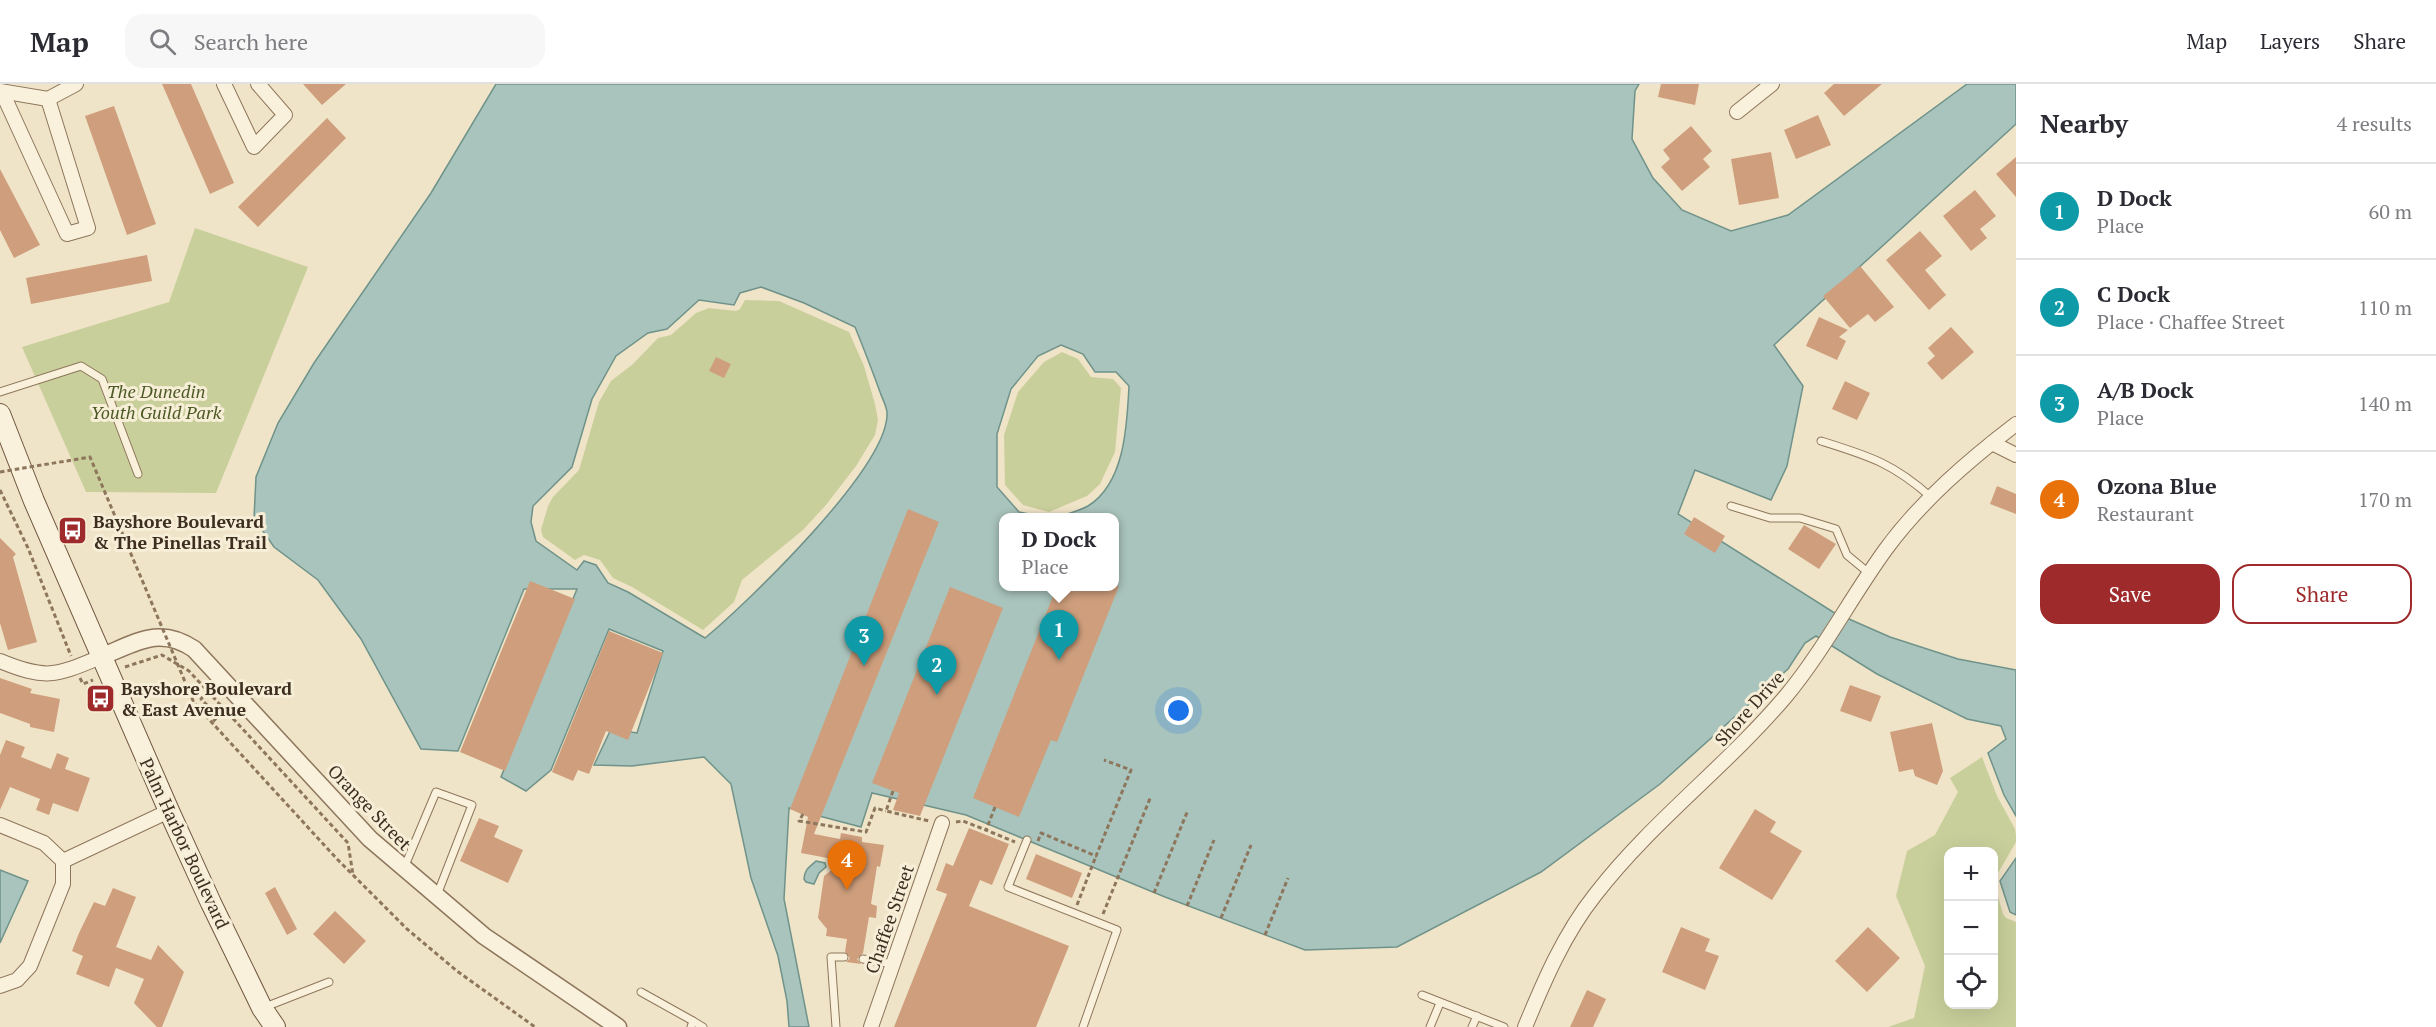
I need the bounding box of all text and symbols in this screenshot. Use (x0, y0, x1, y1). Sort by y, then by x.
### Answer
search box (125, 14, 545, 68)
text: Map (30, 23, 89, 60)
icon: search (146, 25, 179, 58)
text: Search here (194, 27, 308, 56)
text: Map (2186, 27, 2227, 55)
text: Layers (2260, 27, 2320, 55)
text: Share (2353, 27, 2406, 55)
text: Nearby (2040, 106, 2128, 140)
text: 4 results (2337, 110, 2412, 137)
text: D Dock (2097, 183, 2172, 212)
text: 1 (2054, 198, 2065, 225)
text: 60 m (2369, 198, 2412, 225)
text: Place (2097, 212, 2144, 239)
text: C Dock (2097, 279, 2170, 308)
text: 2 (2054, 294, 2065, 321)
text: 110 m (2358, 294, 2412, 321)
text: Place · Chaffee Street (2097, 308, 2285, 335)
text: A/B Dock (2097, 375, 2194, 404)
park label: The Dunedin Youth Guild Park (91, 379, 222, 424)
text: 3 (2054, 390, 2065, 417)
text: 140 m (2358, 390, 2412, 417)
text: Place (2097, 404, 2144, 431)
text: Ozona Blue (2097, 471, 2217, 500)
text: 4 (2054, 486, 2065, 513)
text: 170 m (2358, 486, 2412, 513)
text: Restaurant (2097, 500, 2194, 527)
place label: Bayshore Boulevard & The Pinellas Trail (93, 509, 267, 554)
popup (999, 513, 1119, 591)
bus stop icon: Bayshore Boulevard & The Pinellas Trail (56, 515, 88, 547)
text: D Dock (1022, 524, 1096, 553)
text: Place (1022, 553, 1069, 580)
button: Save (2040, 564, 2220, 624)
button: Share (2232, 564, 2412, 624)
pin: 1 (1040, 610, 1078, 660)
pin: 3 (844, 616, 884, 666)
pin: 2 (918, 646, 956, 695)
street label: Shore Drive (1709, 665, 1789, 751)
place label: Bayshore Boulevard & East Avenue (121, 676, 292, 721)
bus stop icon: Bayshore Boulevard & East Avenue (84, 682, 116, 714)
your location (1164, 696, 1193, 725)
street label: Palm Harbor Boulevard (135, 754, 235, 932)
street label: Orange Street (323, 759, 417, 855)
pin: 4 (828, 840, 866, 890)
map controls (1944, 847, 1998, 1009)
button: + (1944, 847, 1998, 901)
street label: Chaffee Street (859, 861, 919, 977)
button: − (1944, 901, 1998, 955)
button: locate (1944, 955, 1998, 1009)

